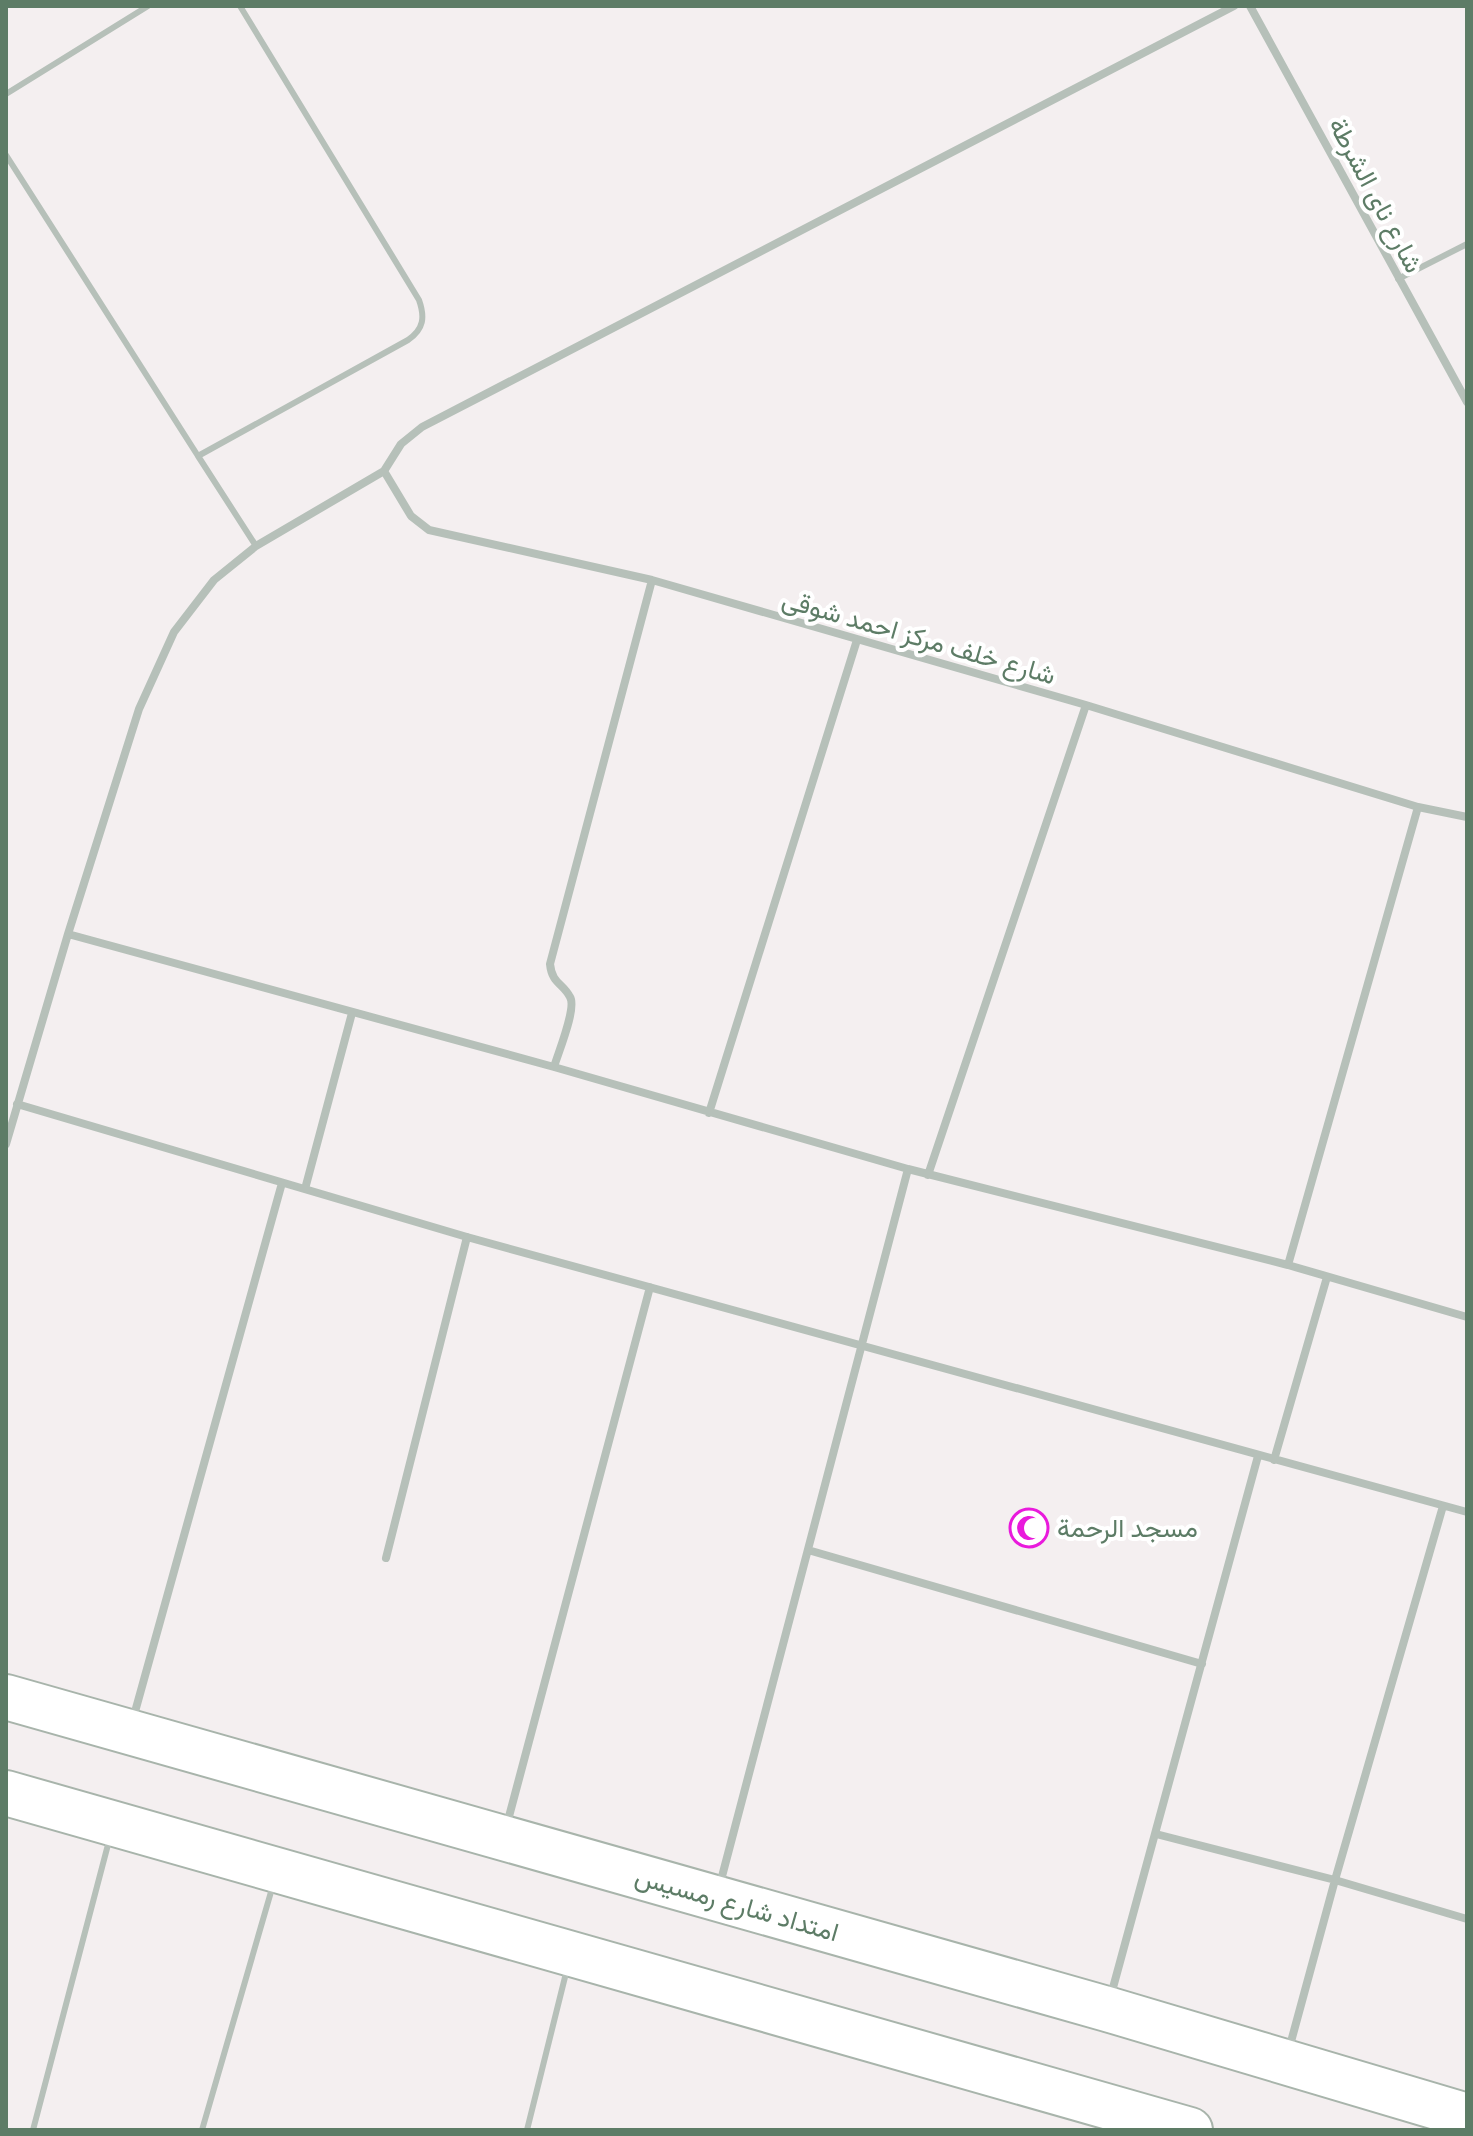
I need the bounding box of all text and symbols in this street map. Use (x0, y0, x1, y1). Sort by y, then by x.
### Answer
street label: شارع ناى الشرطة (1320, 112, 1429, 279)
street label: شارع خلف مركز احمد شوقى (778, 584, 1059, 693)
mosque icon: مسجد الرحمة (1008, 1507, 1050, 1549)
place label: مسجد الرحمة (1057, 1513, 1198, 1544)
street label: امتداد شارع رمسيس (631, 1861, 842, 1950)

